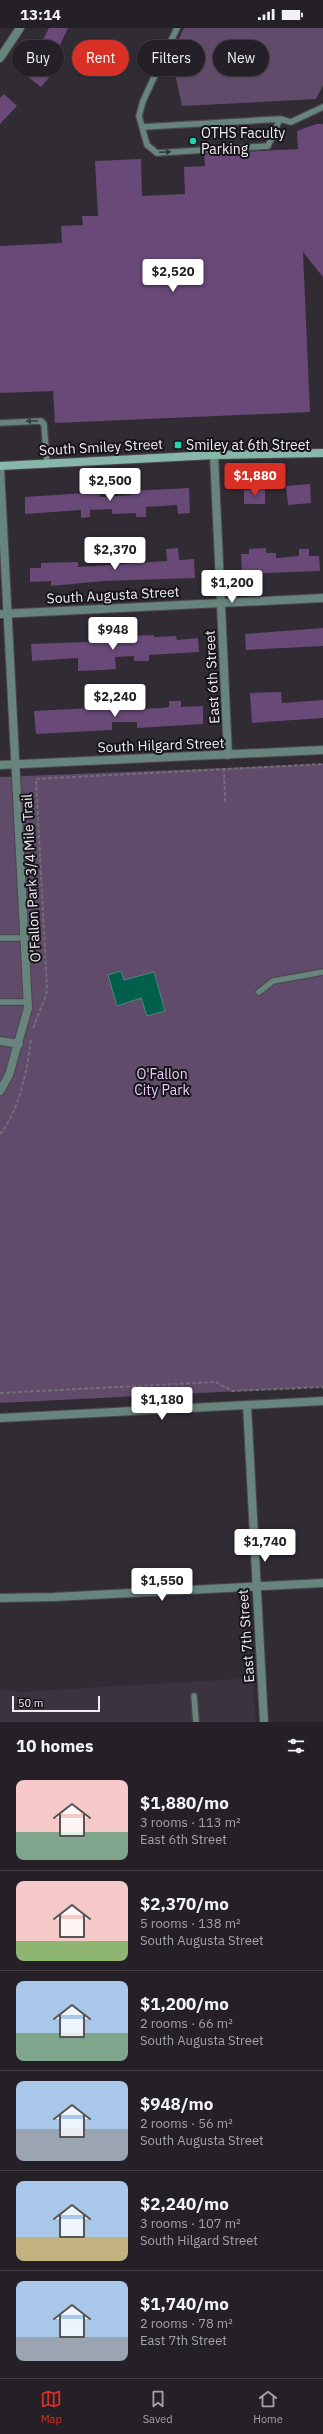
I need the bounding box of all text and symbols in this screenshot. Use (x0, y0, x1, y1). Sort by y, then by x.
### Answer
text: 13:14 (20, 5, 61, 24)
chip: Buy (12, 40, 64, 76)
chip: Rent (72, 40, 129, 76)
chip: Filters (137, 40, 205, 76)
chip: New (213, 40, 269, 76)
place label: OTHS Faculty Parking (201, 124, 285, 158)
marker: OTHS Faculty Parking (188, 136, 198, 146)
one-way arrow (159, 149, 171, 156)
pin: $2,520 (140, 259, 206, 293)
text: $2,520 (151, 263, 195, 280)
one-way arrow (26, 418, 38, 425)
street label: South Smiley Street (39, 435, 164, 459)
place label: Smiley at 6th Street (186, 436, 310, 454)
marker: Smiley at 6th Street (173, 440, 183, 450)
pin: $1,880 (222, 463, 288, 497)
text: $1,880 (233, 467, 277, 484)
pin: $2,500 (77, 468, 143, 502)
text: $2,500 (88, 472, 132, 489)
pin: $2,370 (82, 537, 148, 571)
text: $2,370 (93, 541, 137, 558)
pin: $1,200 (199, 570, 265, 604)
text: $1,200 (210, 574, 254, 591)
street label: South Augusta Street (46, 583, 180, 607)
pin: $948 (89, 617, 137, 651)
text: $948 (97, 621, 129, 638)
street label: East 6th Street (201, 630, 223, 724)
pin: $2,240 (82, 684, 148, 718)
text: $2,240 (93, 688, 137, 705)
street label: South Hilgard Street (97, 734, 225, 756)
street label: O'Fallon Park 3/4 Mile Trail (18, 793, 44, 963)
park label: O'Fallon City Park (134, 1065, 190, 1099)
pin: $1,180 (129, 1387, 195, 1421)
text: $1,180 (140, 1391, 184, 1408)
pin: $1,740 (232, 1529, 298, 1563)
text: $1,740 (243, 1533, 287, 1550)
pin: $1,550 (129, 1568, 195, 1602)
text: $1,550 (140, 1572, 184, 1589)
street label: East 7th Street (234, 1589, 258, 1683)
scale bar (12, 1694, 100, 1713)
text: 50 m (18, 1696, 43, 1710)
text: 10 homes (16, 1735, 93, 1757)
icon: filters (285, 1735, 307, 1757)
text: $1,880/mo (140, 1792, 229, 1814)
icon: home (48, 1796, 96, 1844)
text: 3 rooms · 113 m² (140, 1814, 241, 1831)
text: East 6th Street (140, 1831, 227, 1848)
text: $2,370/mo (140, 1893, 229, 1915)
icon: home (48, 1897, 96, 1945)
text: 5 rooms · 138 m² (140, 1915, 241, 1932)
text: South Augusta Street (140, 1932, 264, 1949)
text: $1,200/mo (140, 1993, 229, 2015)
icon: home (48, 1997, 96, 2045)
text: 2 rooms · 66 m² (140, 2015, 233, 2032)
text: South Augusta Street (140, 2032, 264, 2049)
text: $948/mo (140, 2093, 213, 2115)
icon: home (48, 2097, 96, 2145)
text: 2 rooms · 56 m² (140, 2115, 233, 2132)
text: South Augusta Street (140, 2132, 264, 2149)
text: $2,240/mo (140, 2193, 229, 2215)
icon: home (48, 2197, 96, 2245)
text: 3 rooms · 107 m² (140, 2215, 241, 2232)
text: South Hilgard Street (140, 2232, 258, 2249)
text: $1,740/mo (140, 2293, 229, 2315)
icon: home (48, 2297, 96, 2345)
text: 2 rooms · 78 m² (140, 2315, 233, 2332)
text: East 7th Street (140, 2332, 227, 2349)
tab: Map (40, 2388, 62, 2426)
tab: Saved (143, 2388, 173, 2426)
tab: Home (253, 2388, 283, 2426)

